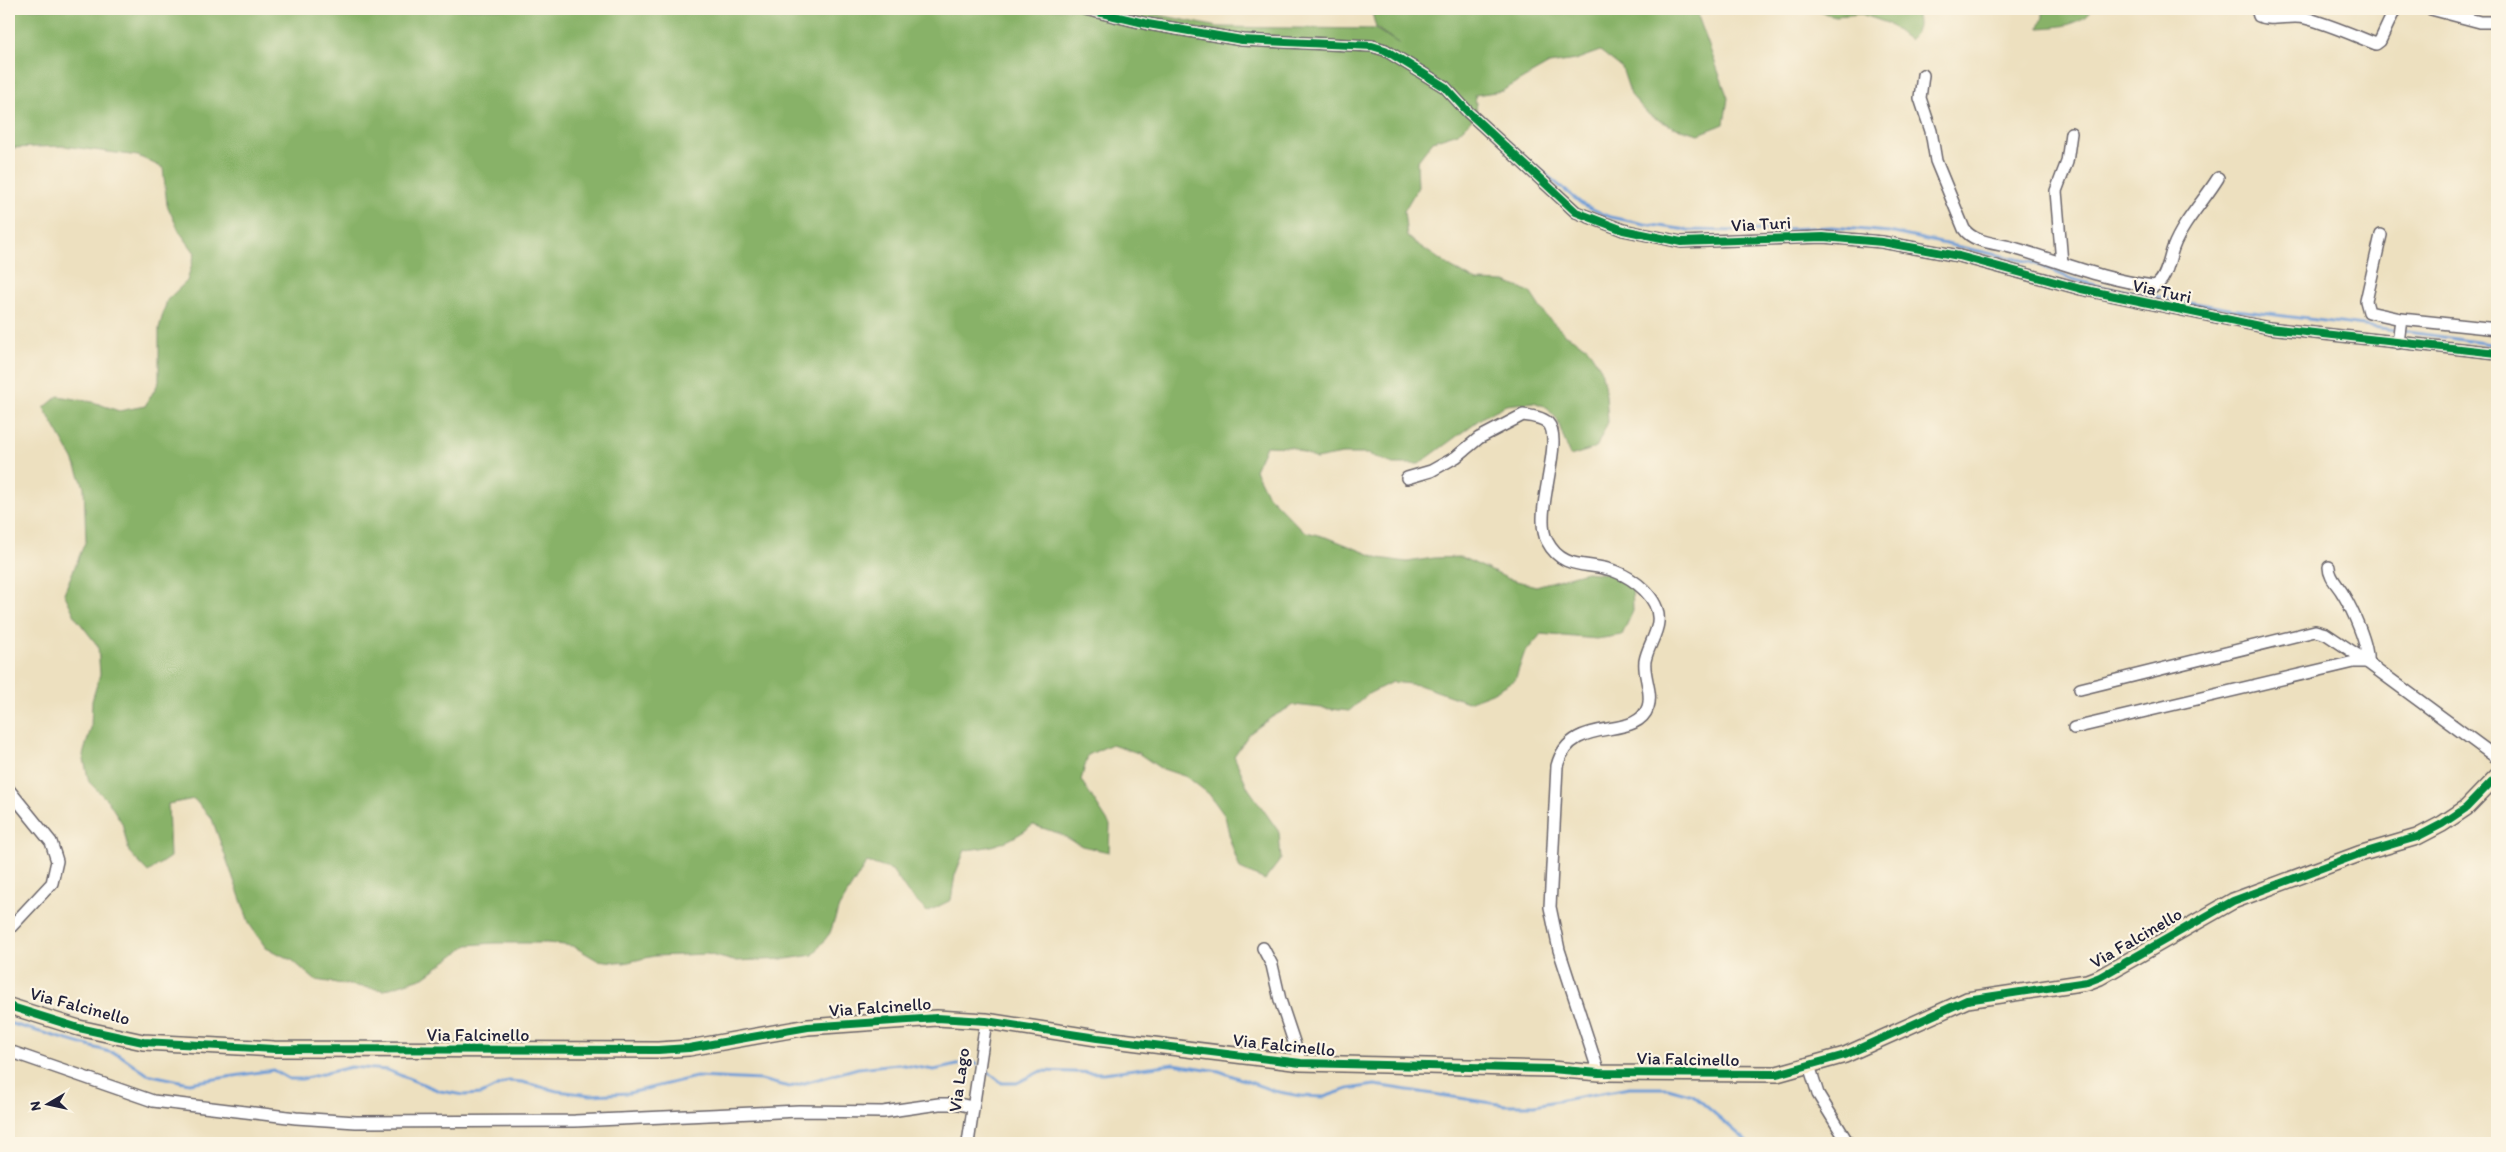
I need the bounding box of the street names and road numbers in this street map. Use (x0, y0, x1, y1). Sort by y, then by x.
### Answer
street label: Via Turi (1730, 211, 1792, 237)
street label: Via Turi (2130, 274, 2194, 308)
street label: Via Falcinello (2086, 903, 2186, 973)
street label: Via Falcinello (28, 982, 132, 1030)
street label: Via Falcinello (828, 992, 932, 1022)
street label: Via Falcinello (427, 1024, 529, 1046)
street label: Via Falcinello (1232, 1029, 1336, 1061)
street label: Via Lago (944, 1046, 974, 1114)
street label: Via Falcinello (1636, 1047, 1740, 1071)

